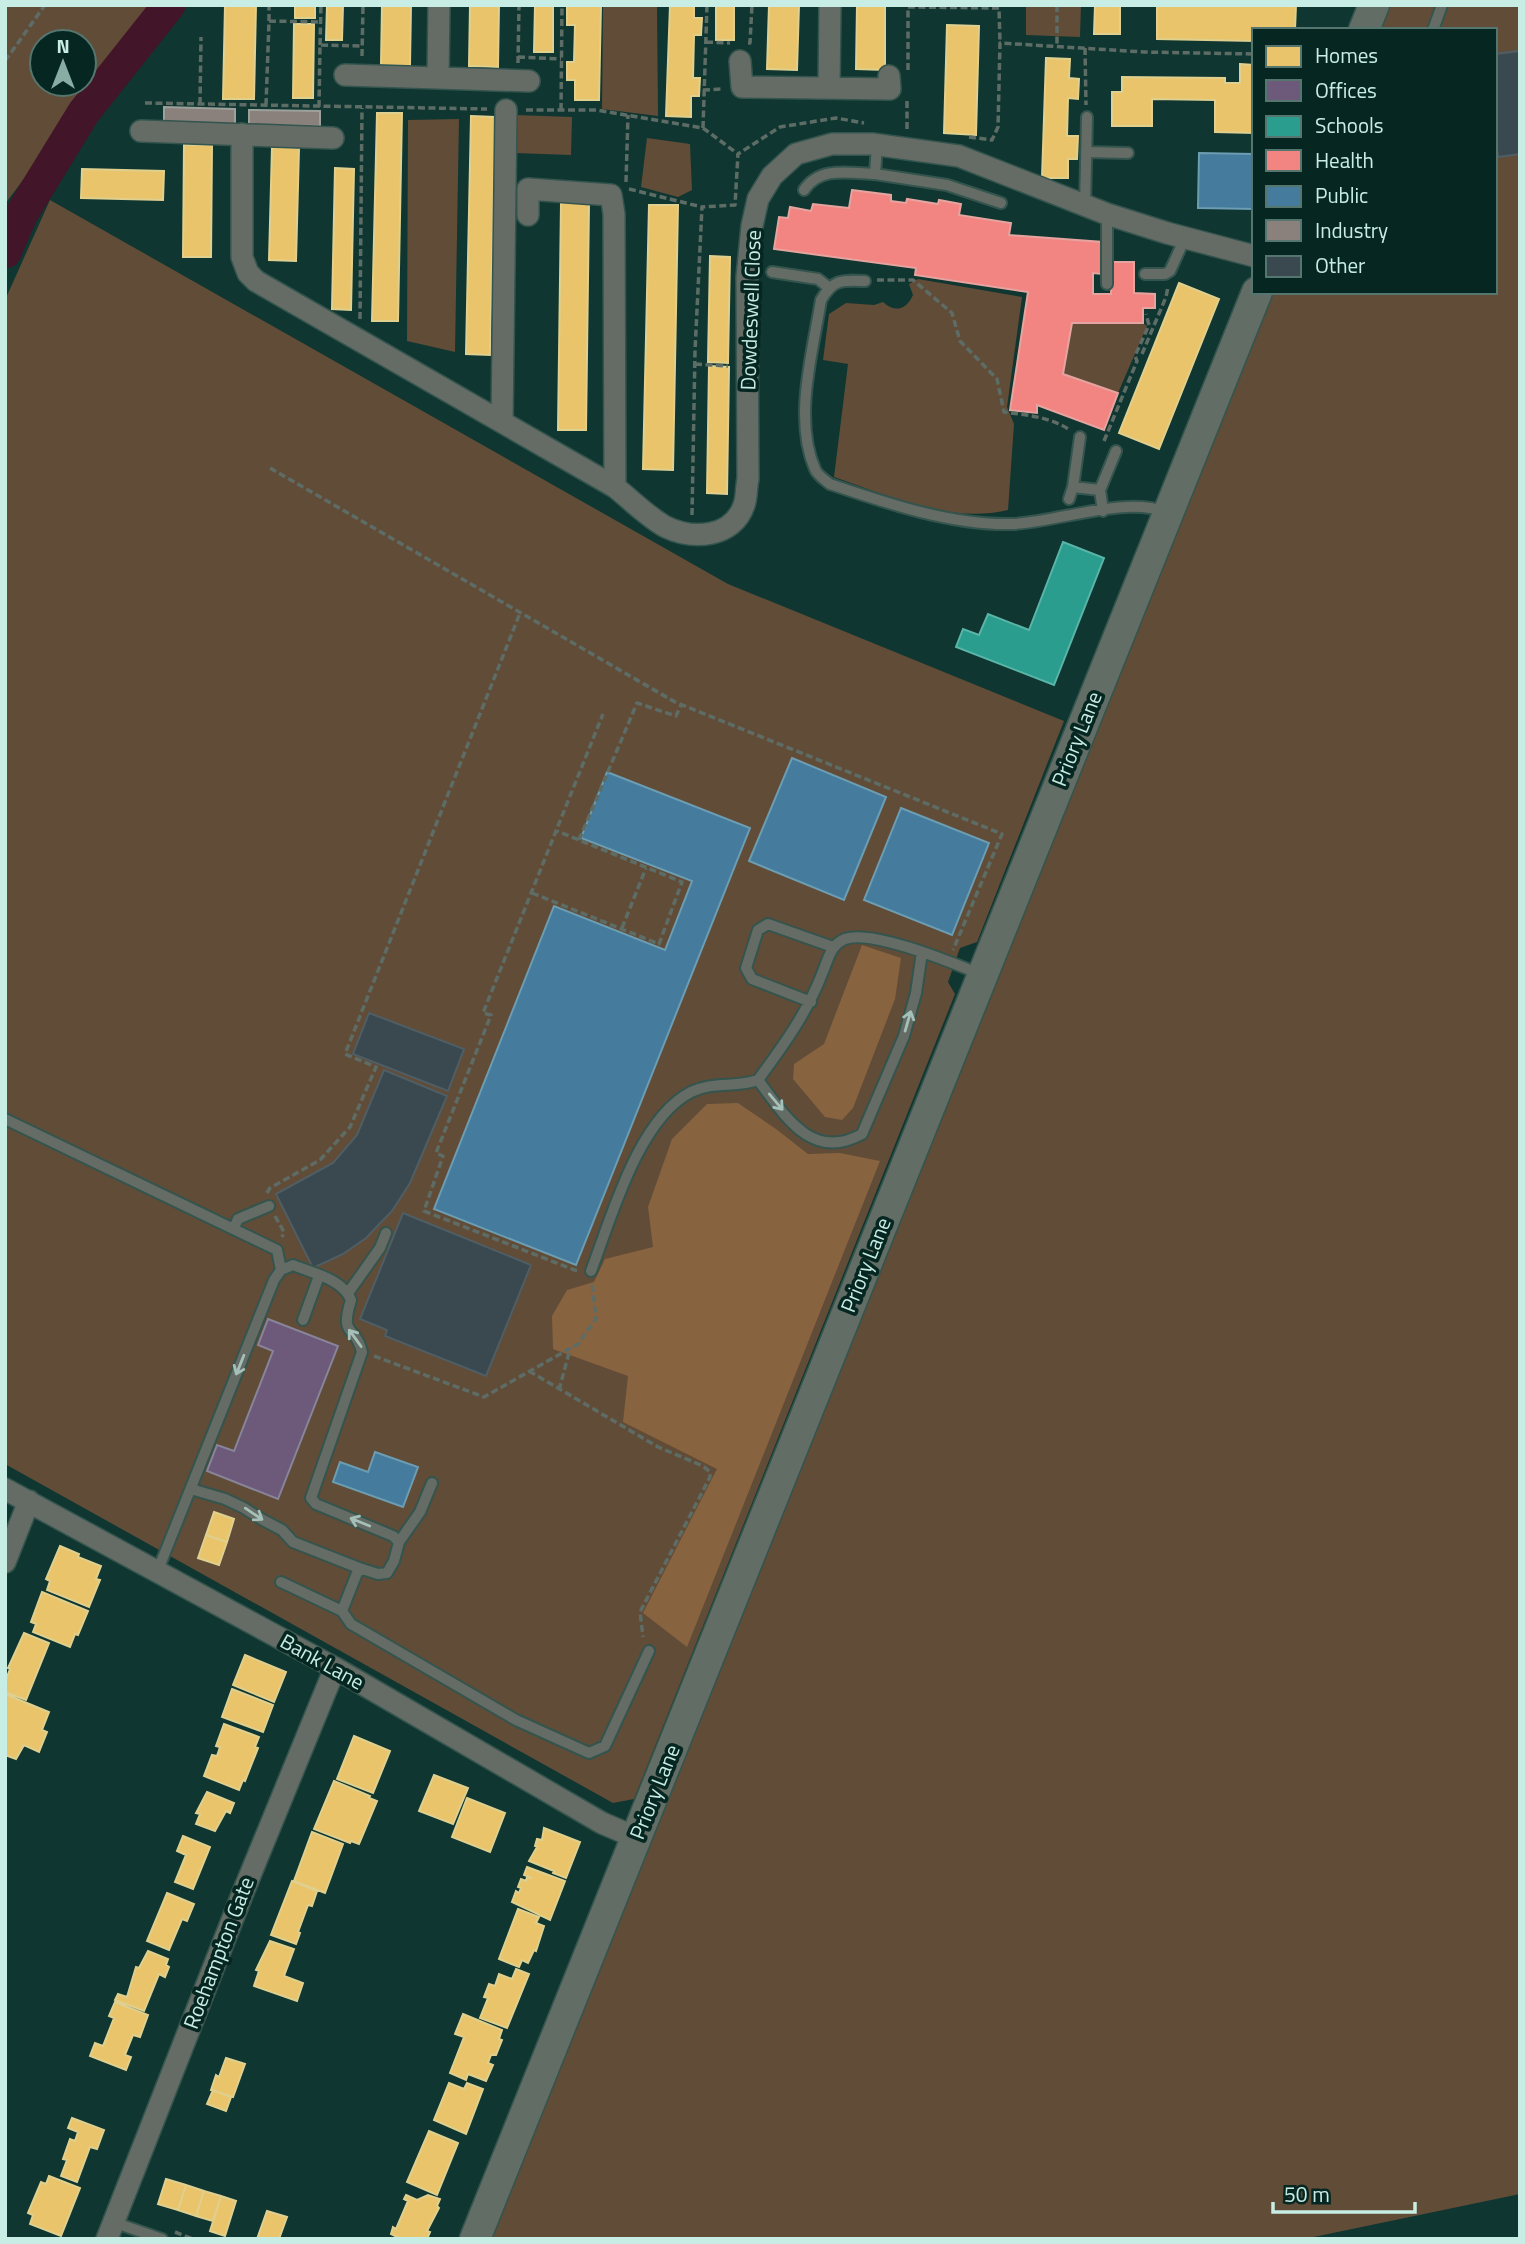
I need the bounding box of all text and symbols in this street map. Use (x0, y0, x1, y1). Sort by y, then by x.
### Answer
north arrow (28, 28, 98, 98)
legend (1252, 28, 1497, 294)
text: N (56, 31, 70, 60)
text: Homes (1315, 39, 1378, 71)
text: Offices (1315, 74, 1377, 106)
text: Schools (1315, 109, 1384, 141)
text: Health (1315, 144, 1374, 176)
text: Public (1315, 179, 1368, 211)
text: Industry (1315, 214, 1388, 246)
street label: Dowdeswell Close (731, 229, 769, 391)
text: Other (1315, 249, 1365, 281)
street label: Priory Lane (1043, 686, 1110, 791)
one-way arrow (902, 1010, 915, 1033)
one-way arrow (768, 1093, 784, 1111)
street label: Priory Lane (832, 1212, 899, 1317)
one-way arrow (347, 1329, 362, 1348)
one-way arrow (232, 1353, 245, 1375)
one-way arrow (243, 1507, 263, 1521)
one-way arrow (350, 1515, 371, 1528)
street label: Bank Lane (275, 1625, 370, 1697)
street label: Priory Lane (621, 1739, 688, 1844)
street label: Roehampton Gate (174, 1872, 262, 2033)
scale bar (1273, 2170, 1415, 2214)
text: 50 m (1284, 2178, 1330, 2210)

